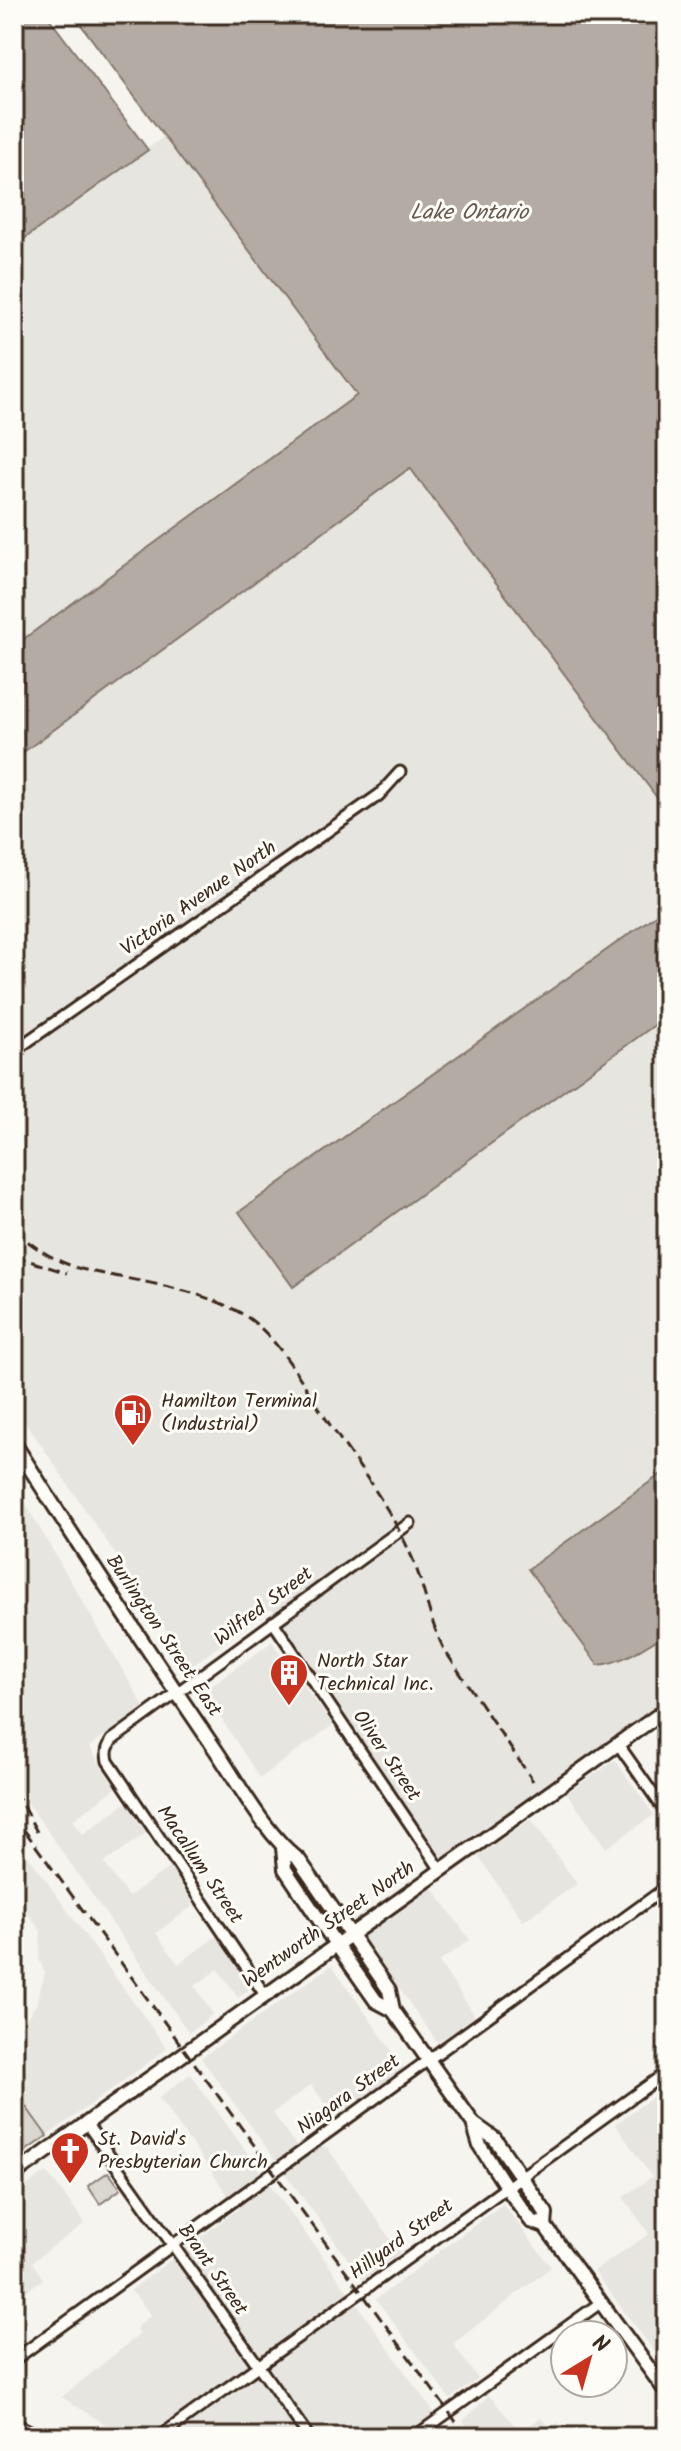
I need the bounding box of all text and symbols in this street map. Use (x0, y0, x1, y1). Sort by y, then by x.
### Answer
water label: Lake Ontario (410, 196, 530, 231)
street label: Victoria Avenue North (114, 833, 284, 965)
place label: Hamilton Terminal (Industrial) (161, 1386, 317, 1441)
fuel station icon: Hamilton Terminal (Industrial) (112, 1392, 154, 1447)
street label: Burlington Street East (97, 1548, 230, 1724)
street label: Wilfred Street (208, 1559, 321, 1655)
place label: North Star Technical Inc. (317, 1646, 433, 1701)
building icon: North Star Technical Inc. (268, 1652, 310, 1707)
street label: Oliver Street (343, 1704, 429, 1809)
street label: Macallum Street (147, 1799, 251, 1931)
street label: Wentworth Street North (236, 1853, 422, 1997)
street label: Niagara Street (291, 2046, 408, 2144)
place label: St. David's Presbyterian Church (98, 2124, 268, 2179)
church icon: St. David's Presbyterian Church (49, 2130, 91, 2185)
street label: Hillyard Street (343, 2191, 461, 2289)
street label: Brant Street (169, 2217, 256, 2323)
north arrow (549, 2319, 629, 2399)
text: N (583, 2327, 616, 2363)

